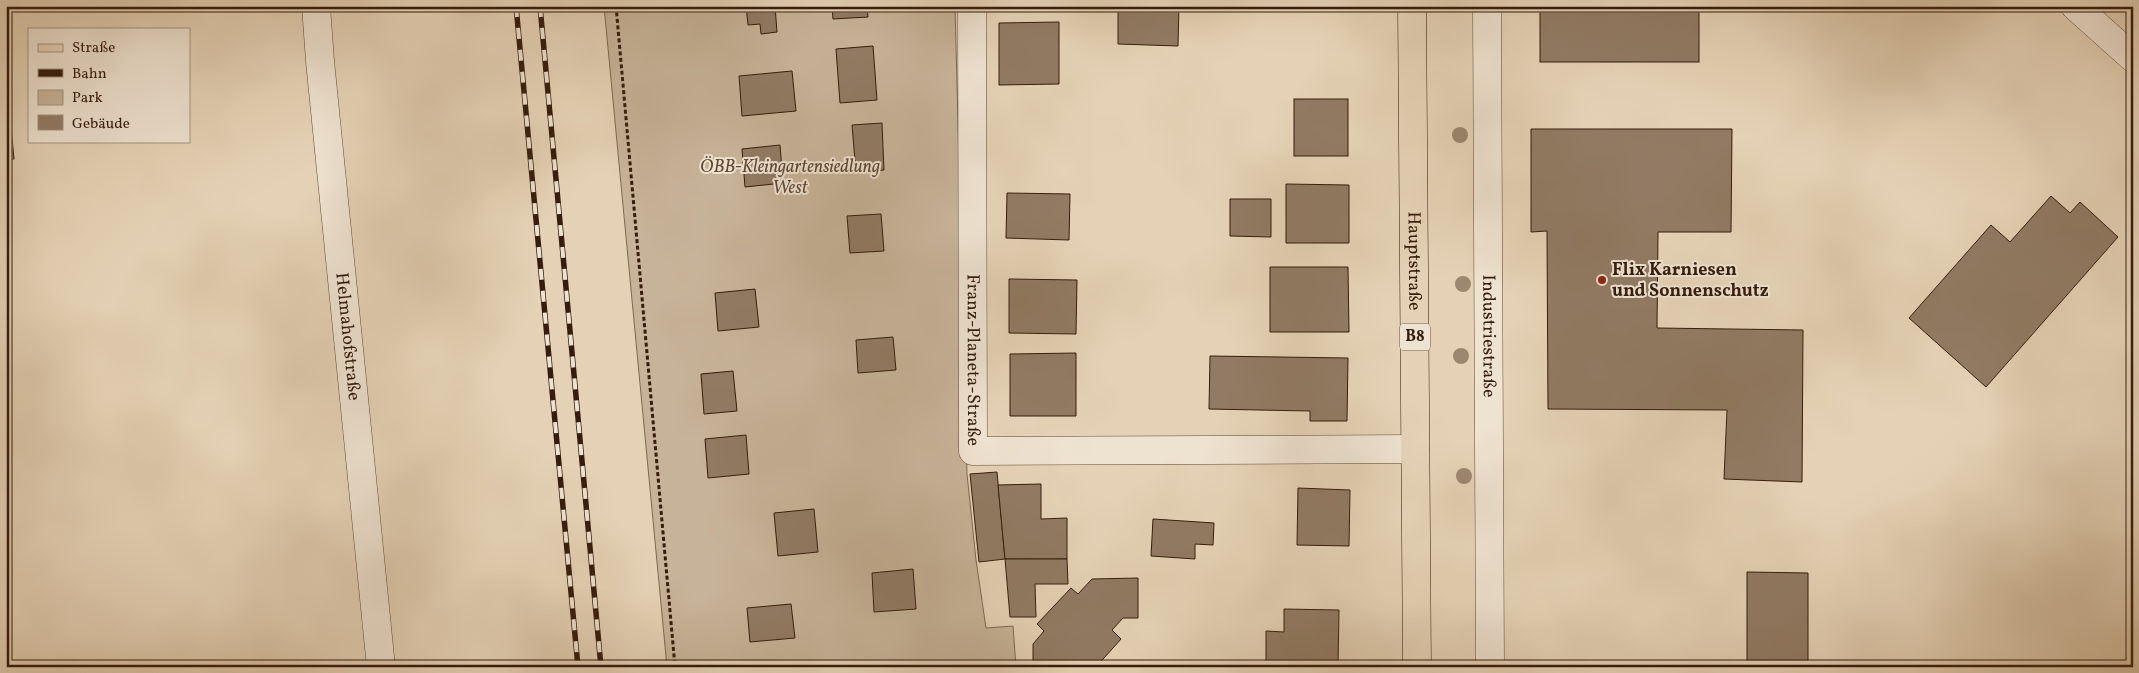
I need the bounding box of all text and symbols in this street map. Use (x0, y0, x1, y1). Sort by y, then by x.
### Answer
legend (28, 28, 190, 142)
text: Straße (72, 38, 115, 59)
text: Bahn (72, 64, 107, 85)
text: Park (72, 88, 103, 109)
text: Gebäude (72, 114, 130, 135)
park label: ÖBB-Kleingartensiedlung West (700, 155, 880, 201)
street label: Hauptstraße (1401, 211, 1427, 311)
place label: Flix Karniesen und Sonnenschutz (1612, 258, 1769, 304)
street label: Helmahofstraße (329, 271, 367, 402)
street label: Franz-Planeta-Straße (960, 274, 985, 446)
marker: Flix Karniesen und Sonnenschutz (1596, 274, 1608, 286)
street label: Industriestraße (1476, 275, 1501, 397)
road number: B8 (1400, 324, 1430, 351)

